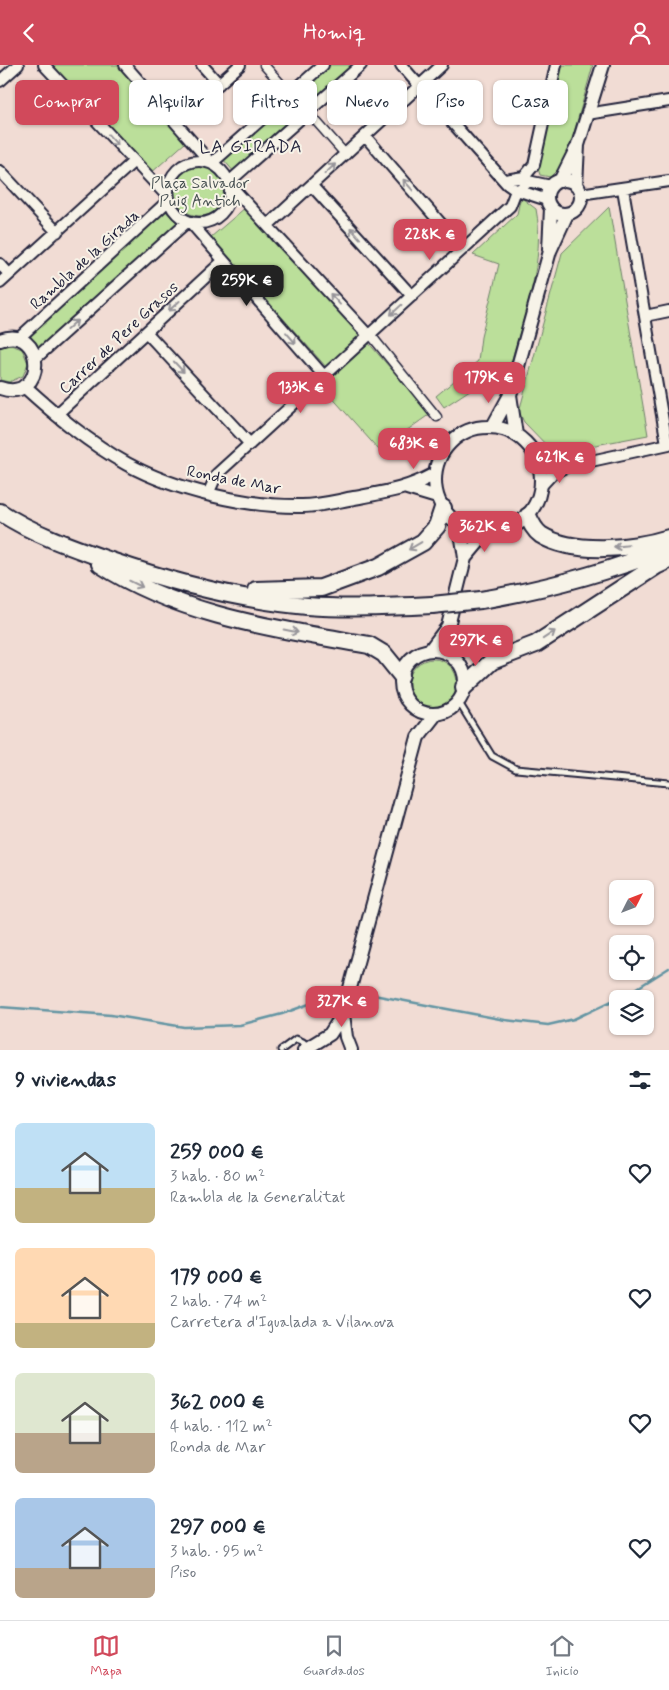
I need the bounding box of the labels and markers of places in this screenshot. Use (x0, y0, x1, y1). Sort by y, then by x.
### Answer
pin: 228K € (389, 219, 471, 261)
pin: 259K € (206, 265, 288, 307)
pin: 179K € (448, 361, 530, 404)
pin: 133K € (260, 371, 342, 414)
pin: 683K € (373, 427, 455, 470)
pin: 621K € (519, 441, 601, 484)
pin: 362K € (444, 511, 526, 553)
pin: 297K € (435, 625, 517, 667)
pin: 327K € (301, 985, 383, 1028)

